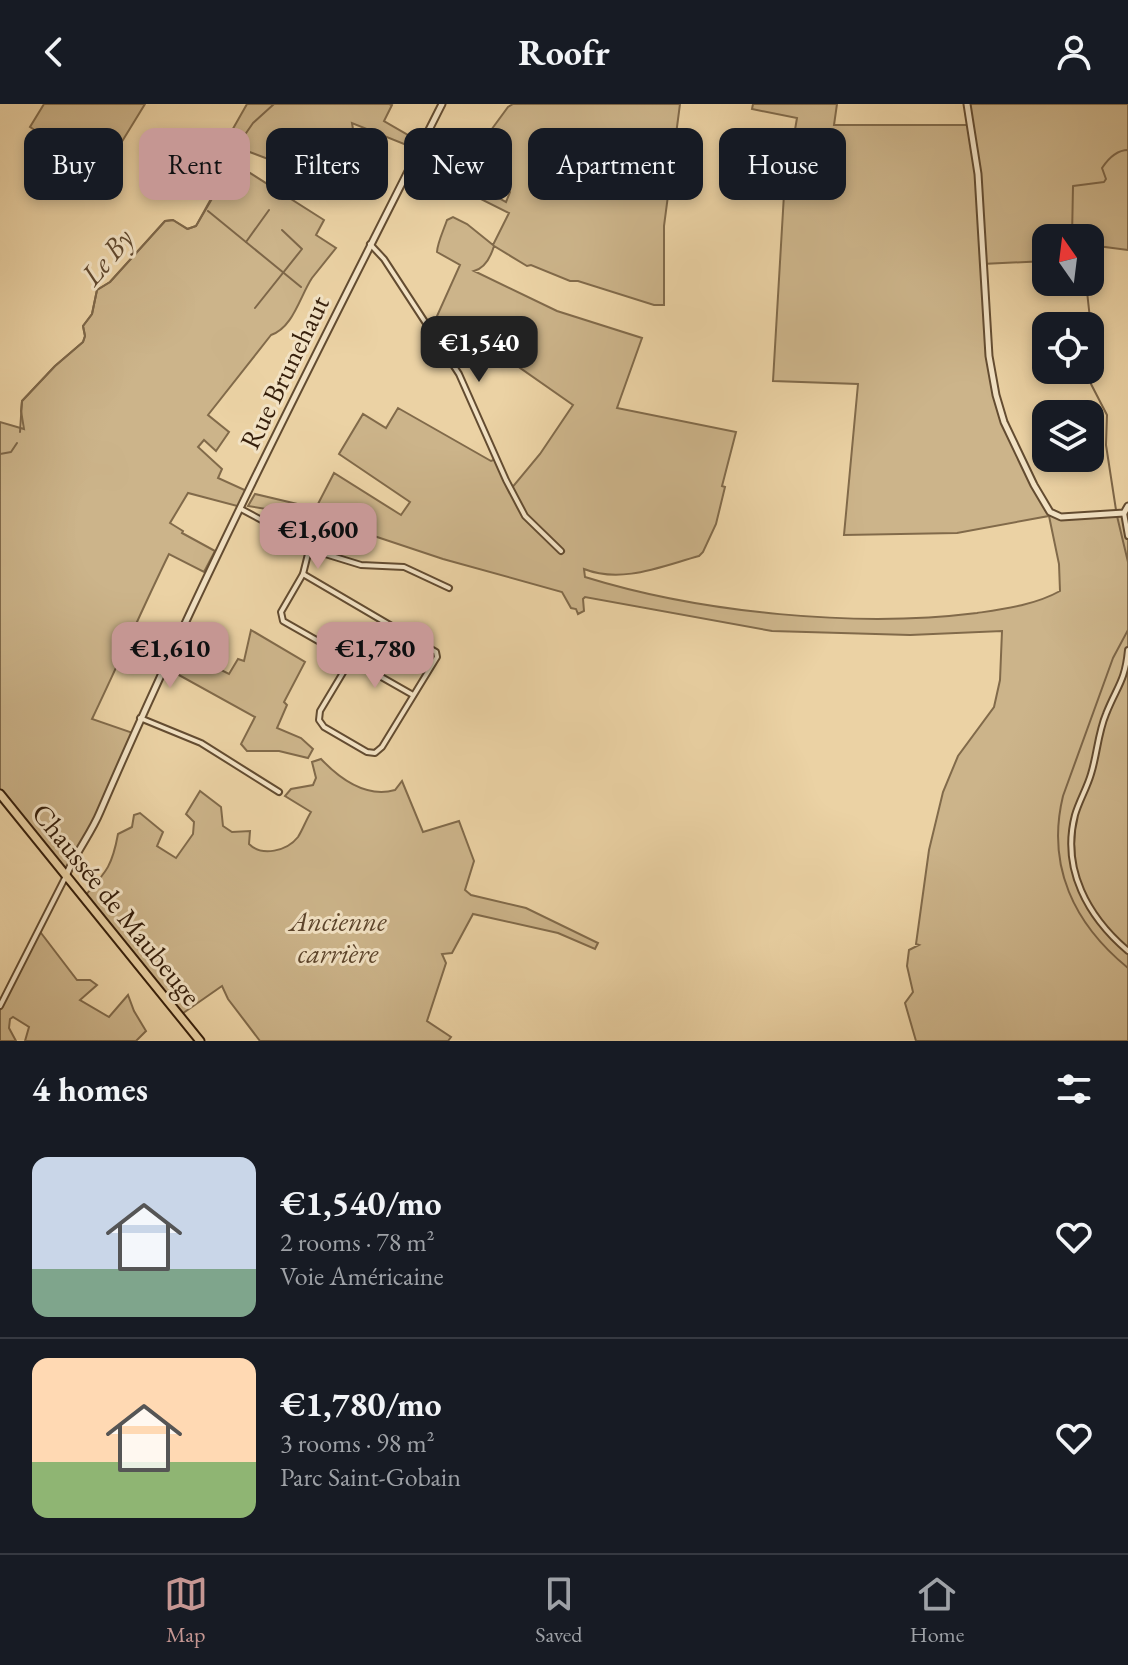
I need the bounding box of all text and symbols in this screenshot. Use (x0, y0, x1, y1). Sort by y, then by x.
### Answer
text: Roofr (518, 29, 610, 76)
icon: back (32, 30, 76, 74)
icon: person (1052, 30, 1096, 74)
chip: Buy (24, 128, 123, 200)
chip: Rent (139, 128, 250, 200)
chip: Filters (266, 128, 388, 200)
chip: New (404, 128, 512, 200)
chip: Apartment (528, 128, 703, 200)
chip: House (719, 128, 846, 200)
water label: Le By (71, 220, 142, 294)
north arrow (1032, 224, 1104, 296)
map controls (1032, 224, 1104, 472)
street label: Rue Brunehaut (231, 289, 337, 455)
button: locate (1032, 312, 1104, 384)
pin: €1,540 (414, 316, 544, 384)
text: €1,540 (439, 325, 519, 359)
button: layers (1032, 400, 1104, 472)
pin: €1,600 (253, 503, 383, 571)
text: €1,600 (278, 512, 358, 546)
pin: €1,610 (105, 622, 235, 690)
pin: €1,780 (310, 622, 440, 690)
text: €1,610 (130, 631, 210, 665)
text: €1,780 (335, 631, 415, 665)
street label: Chaussée de Maubeuge (24, 796, 210, 1013)
park label: Ancienne carrière (287, 903, 387, 971)
text: 4 homes (32, 1067, 148, 1111)
icon: filters (1052, 1067, 1096, 1111)
text: €1,540/mo (280, 1181, 442, 1225)
icon: home (96, 1189, 192, 1285)
icon: heart (1052, 1215, 1096, 1259)
text: 2 rooms · 78 m² (280, 1225, 435, 1259)
text: Voie Américaine (280, 1259, 444, 1293)
text: €1,780/mo (280, 1382, 442, 1426)
icon: home (96, 1390, 192, 1486)
icon: heart (1052, 1416, 1096, 1460)
text: 3 rooms · 98 m² (280, 1426, 435, 1460)
text: Parc Saint-Gobain (280, 1460, 461, 1494)
tab: Map (164, 1572, 208, 1649)
tab: Saved (535, 1572, 582, 1649)
tab: Home (910, 1572, 964, 1649)

